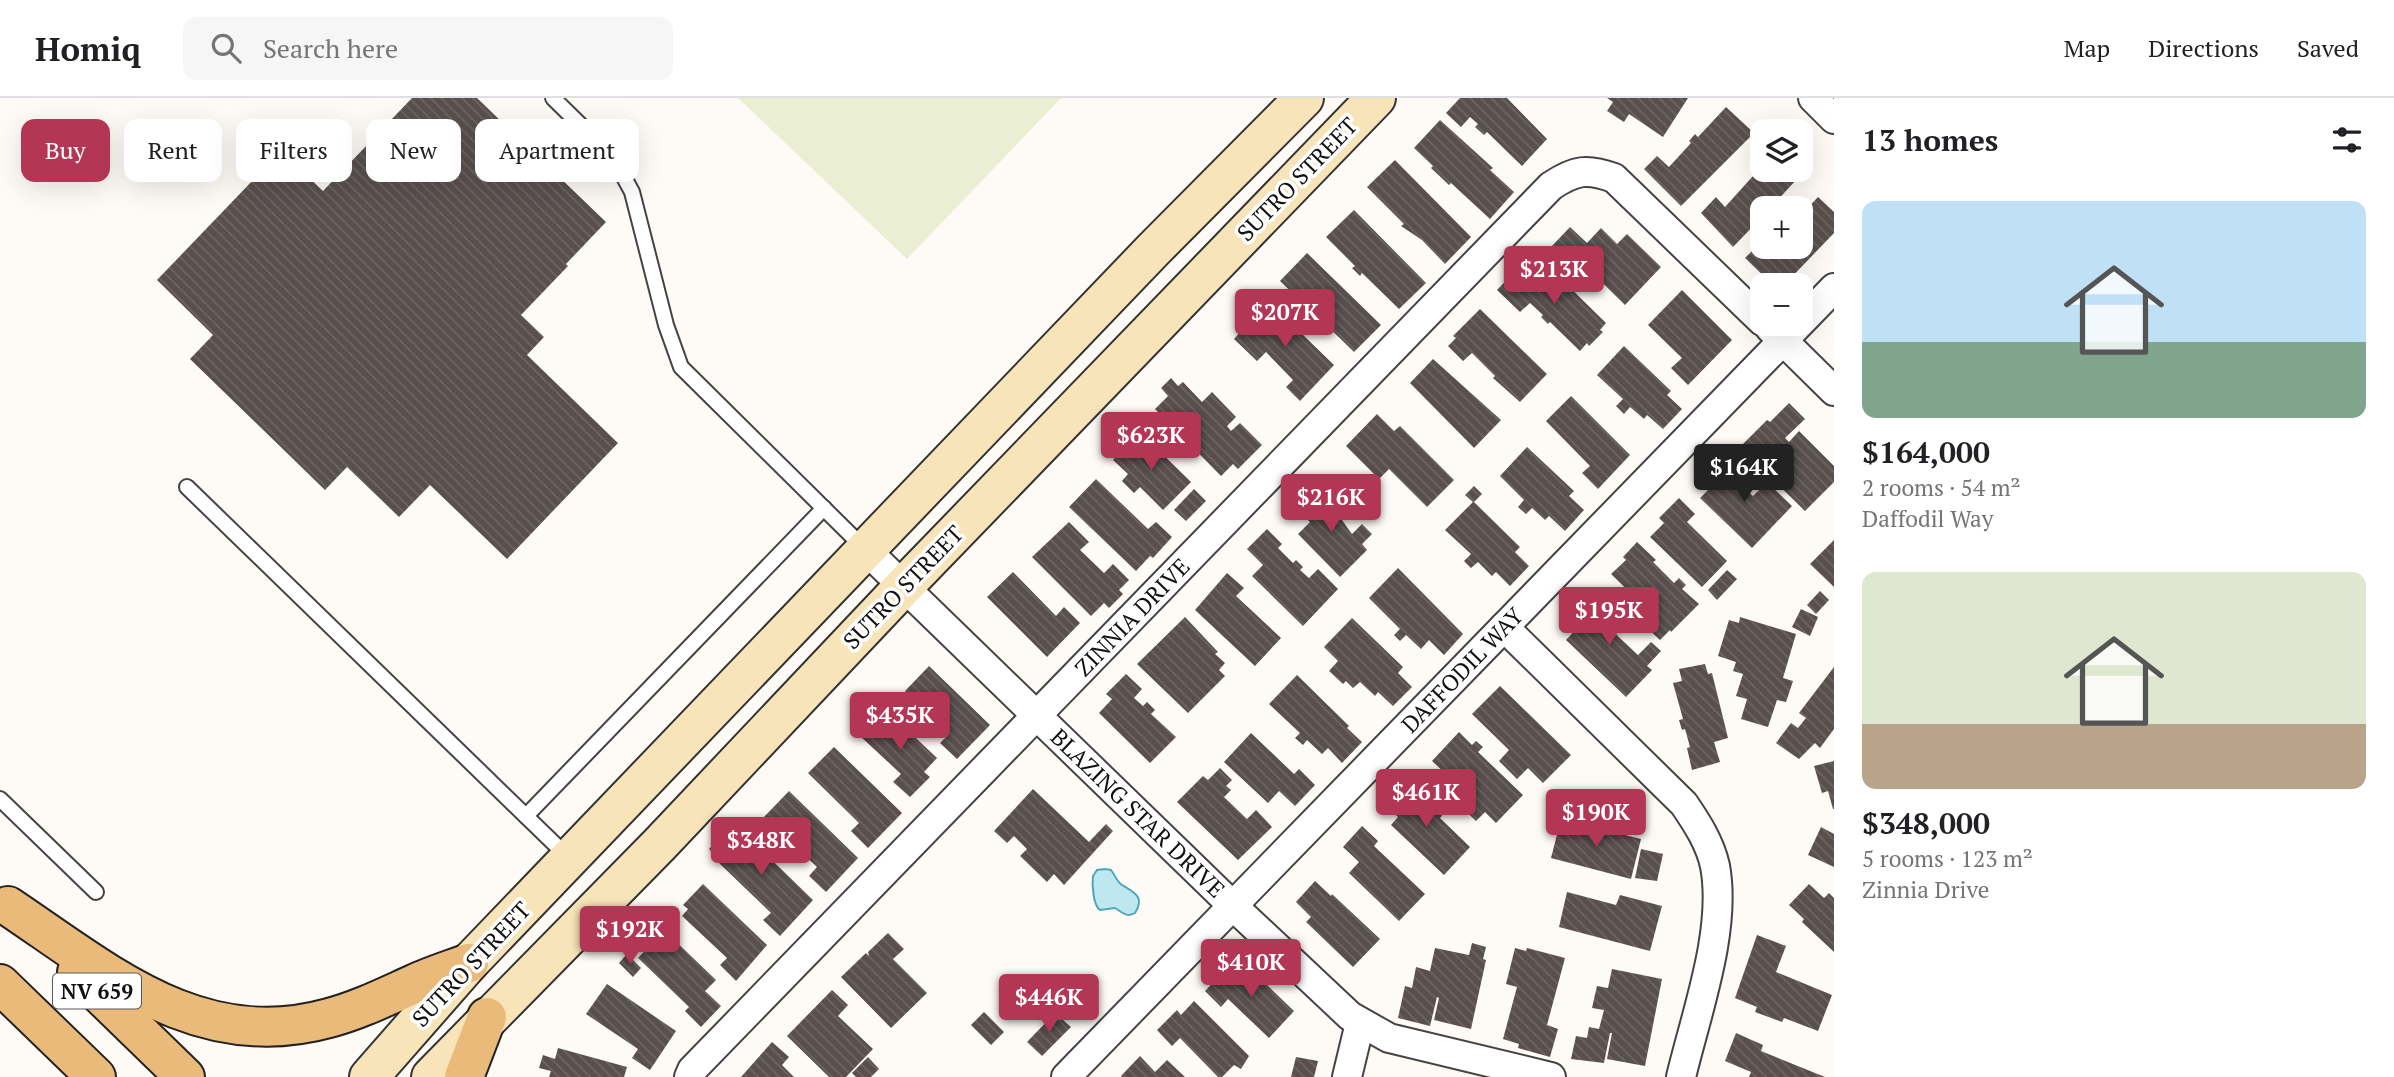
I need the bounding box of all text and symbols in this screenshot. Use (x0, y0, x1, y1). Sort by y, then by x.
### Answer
search box (183, 17, 673, 80)
text: Homiq (35, 27, 141, 70)
icon: search (207, 29, 245, 67)
text: Search here (263, 31, 398, 65)
text: Map (2064, 32, 2110, 64)
text: Directions (2148, 32, 2259, 64)
text: Saved (2297, 32, 2359, 64)
street label: SUTRO STREET (1230, 110, 1364, 248)
chip: Buy (21, 119, 110, 182)
chip: Rent (124, 119, 222, 182)
chip: Filters (236, 119, 352, 182)
chip: New (366, 119, 461, 182)
chip: Apartment (475, 119, 639, 182)
map controls (1750, 119, 1813, 336)
button: layers (1750, 119, 1813, 182)
text: 13 homes (1862, 120, 1998, 160)
icon: filters (2328, 121, 2366, 159)
button: + (1750, 196, 1813, 259)
pin: $213K (1505, 246, 1603, 306)
icon: home (2051, 247, 2177, 373)
text: $213K (1520, 253, 1588, 284)
button: − (1750, 273, 1813, 336)
pin: $207K (1236, 289, 1334, 349)
text: $207K (1251, 296, 1319, 327)
pin: $623K (1102, 412, 1200, 472)
text: $623K (1117, 419, 1185, 450)
text: $164,000 (1862, 432, 1990, 472)
pin: $164K (1695, 444, 1793, 504)
text: $164K (1710, 451, 1778, 482)
text: 2 rooms · 54 m² (1862, 472, 2021, 503)
pin: $216K (1282, 474, 1380, 534)
text: $216K (1297, 481, 1365, 512)
text: Daffodil Way (1862, 503, 1993, 534)
street label: SUTRO STREET (836, 518, 970, 656)
street label: ZINNIA DRIVE (1068, 551, 1196, 683)
pin: $195K (1560, 588, 1658, 647)
text: $195K (1575, 594, 1643, 625)
street label: DAFFODIL WAY (1394, 600, 1530, 739)
icon: home (2051, 618, 2177, 744)
pin: $435K (851, 692, 949, 752)
text: $435K (866, 699, 934, 730)
street label: BLAZING STAR DRIVE (1044, 722, 1232, 904)
pin: $461K (1377, 770, 1475, 829)
text: $461K (1392, 776, 1460, 807)
pin: $190K (1547, 790, 1645, 849)
text: $190K (1562, 796, 1630, 827)
text: $348,000 (1862, 803, 1990, 843)
pin: $348K (712, 818, 810, 877)
text: $348K (727, 824, 795, 855)
text: 5 rooms · 123 m² (1862, 843, 2033, 874)
text: Zinnia Drive (1862, 874, 1989, 905)
street label: SUTRO STREET (405, 895, 537, 1033)
pin: $192K (581, 906, 679, 966)
text: $192K (596, 913, 664, 944)
pin: $410K (1202, 940, 1300, 999)
text: $410K (1217, 946, 1285, 977)
road number: NV 659 (53, 974, 141, 1008)
pin: $446K (1000, 974, 1098, 1034)
text: $446K (1015, 981, 1083, 1012)

